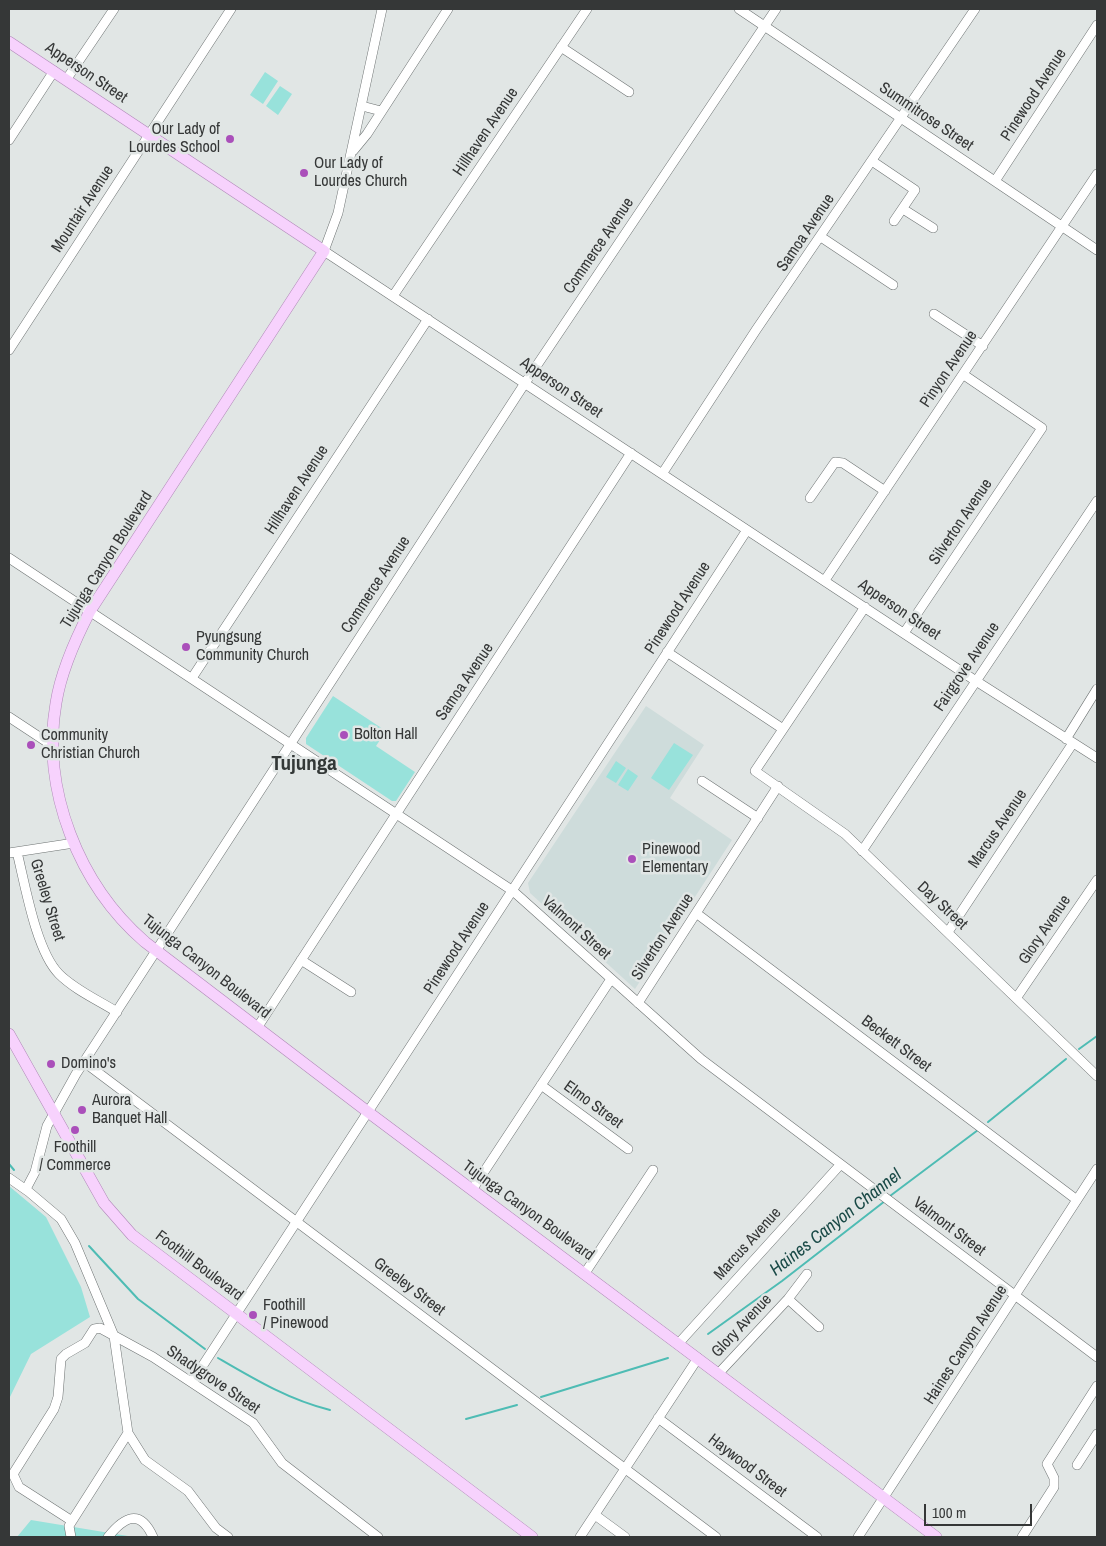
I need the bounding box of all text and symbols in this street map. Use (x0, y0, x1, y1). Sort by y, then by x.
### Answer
street label: Apperson Street (41, 39, 131, 107)
street label: Pinewood Avenue (997, 45, 1071, 145)
street label: Summitrose Street (875, 78, 977, 156)
street label: Hillhaven Avenue (449, 84, 523, 180)
place label: Our Lady of Lourdes School (129, 120, 220, 158)
marker: Our Lady of Lourdes School (224, 133, 236, 145)
place label: Our Lady of Lourdes Church (314, 154, 407, 192)
street label: Mountair Avenue (48, 162, 118, 256)
marker: Our Lady of Lourdes Church (298, 167, 310, 179)
street label: Samoa Avenue (773, 191, 839, 275)
street label: Commerce Avenue (560, 194, 638, 298)
street label: Pinyon Avenue (916, 327, 982, 411)
street label: Apperson Street (516, 354, 606, 422)
street label: Hillhaven Avenue (261, 442, 333, 538)
street label: Silverton Avenue (925, 475, 997, 569)
street label: Tujunga Canyon Boulevard (57, 488, 157, 632)
street label: Commerce Avenue (337, 533, 415, 637)
street label: Pinewood Avenue (641, 558, 715, 658)
street label: Apperson Street (854, 576, 944, 644)
street label: Fairgrove Avenue (930, 619, 1004, 715)
place label: Pyungsung Community Church (196, 628, 309, 666)
street label: Samoa Avenue (432, 640, 498, 724)
marker: Pyungsung Community Church (180, 641, 192, 653)
place label: Bolton Hall (354, 725, 417, 745)
place label: Community Christian Church (41, 726, 140, 764)
marker: Bolton Hall (338, 729, 350, 741)
marker: Community Christian Church (25, 739, 37, 751)
district label: Tujunga (271, 751, 337, 777)
street label: Marcus Avenue (965, 786, 1031, 872)
place label: Pinewood Elementary (642, 840, 708, 878)
marker: Pinewood Elementary (626, 853, 638, 865)
street label: Greeley Street (25, 857, 69, 943)
street label: Day Street (913, 878, 971, 934)
street label: Silverton Avenue (628, 890, 698, 984)
street label: Valmont Street (538, 892, 614, 964)
street label: Glory Avenue (1015, 892, 1075, 968)
street label: Pinewood Avenue (420, 898, 494, 998)
street label: Tujunga Canyon Boulevard (138, 911, 274, 1023)
street label: Beckett Street (857, 1012, 935, 1076)
place label: Domino's (61, 1054, 116, 1074)
marker: Domino's (45, 1058, 57, 1070)
street label: Elmo Street (560, 1077, 626, 1133)
place label: Aurora Banquet Hall (92, 1091, 167, 1129)
marker: Aurora Banquet Hall (76, 1104, 88, 1116)
marker: Foothill / Commerce (69, 1124, 81, 1136)
place label: Foothill / Commerce (39, 1138, 111, 1176)
street label: Tujunga Canyon Boulevard (458, 1157, 598, 1265)
water label: Haines Canyon Channel (766, 1165, 906, 1281)
street label: Valmont Street (909, 1194, 989, 1260)
street label: Marcus Avenue (710, 1204, 786, 1284)
street label: Foothill Boulevard (151, 1227, 247, 1305)
street label: Greeley Street (369, 1254, 449, 1320)
street label: Haines Canyon Avenue (920, 1282, 1012, 1408)
street label: Glory Avenue (708, 1290, 776, 1362)
place label: Foothill / Pinewood (263, 1296, 329, 1334)
marker: Foothill / Pinewood (247, 1309, 259, 1321)
street label: Shadygrove Street (163, 1342, 263, 1418)
street label: Haywood Street (704, 1430, 790, 1502)
scale bar (926, 1494, 1034, 1526)
text: 100 m (932, 1502, 966, 1523)

